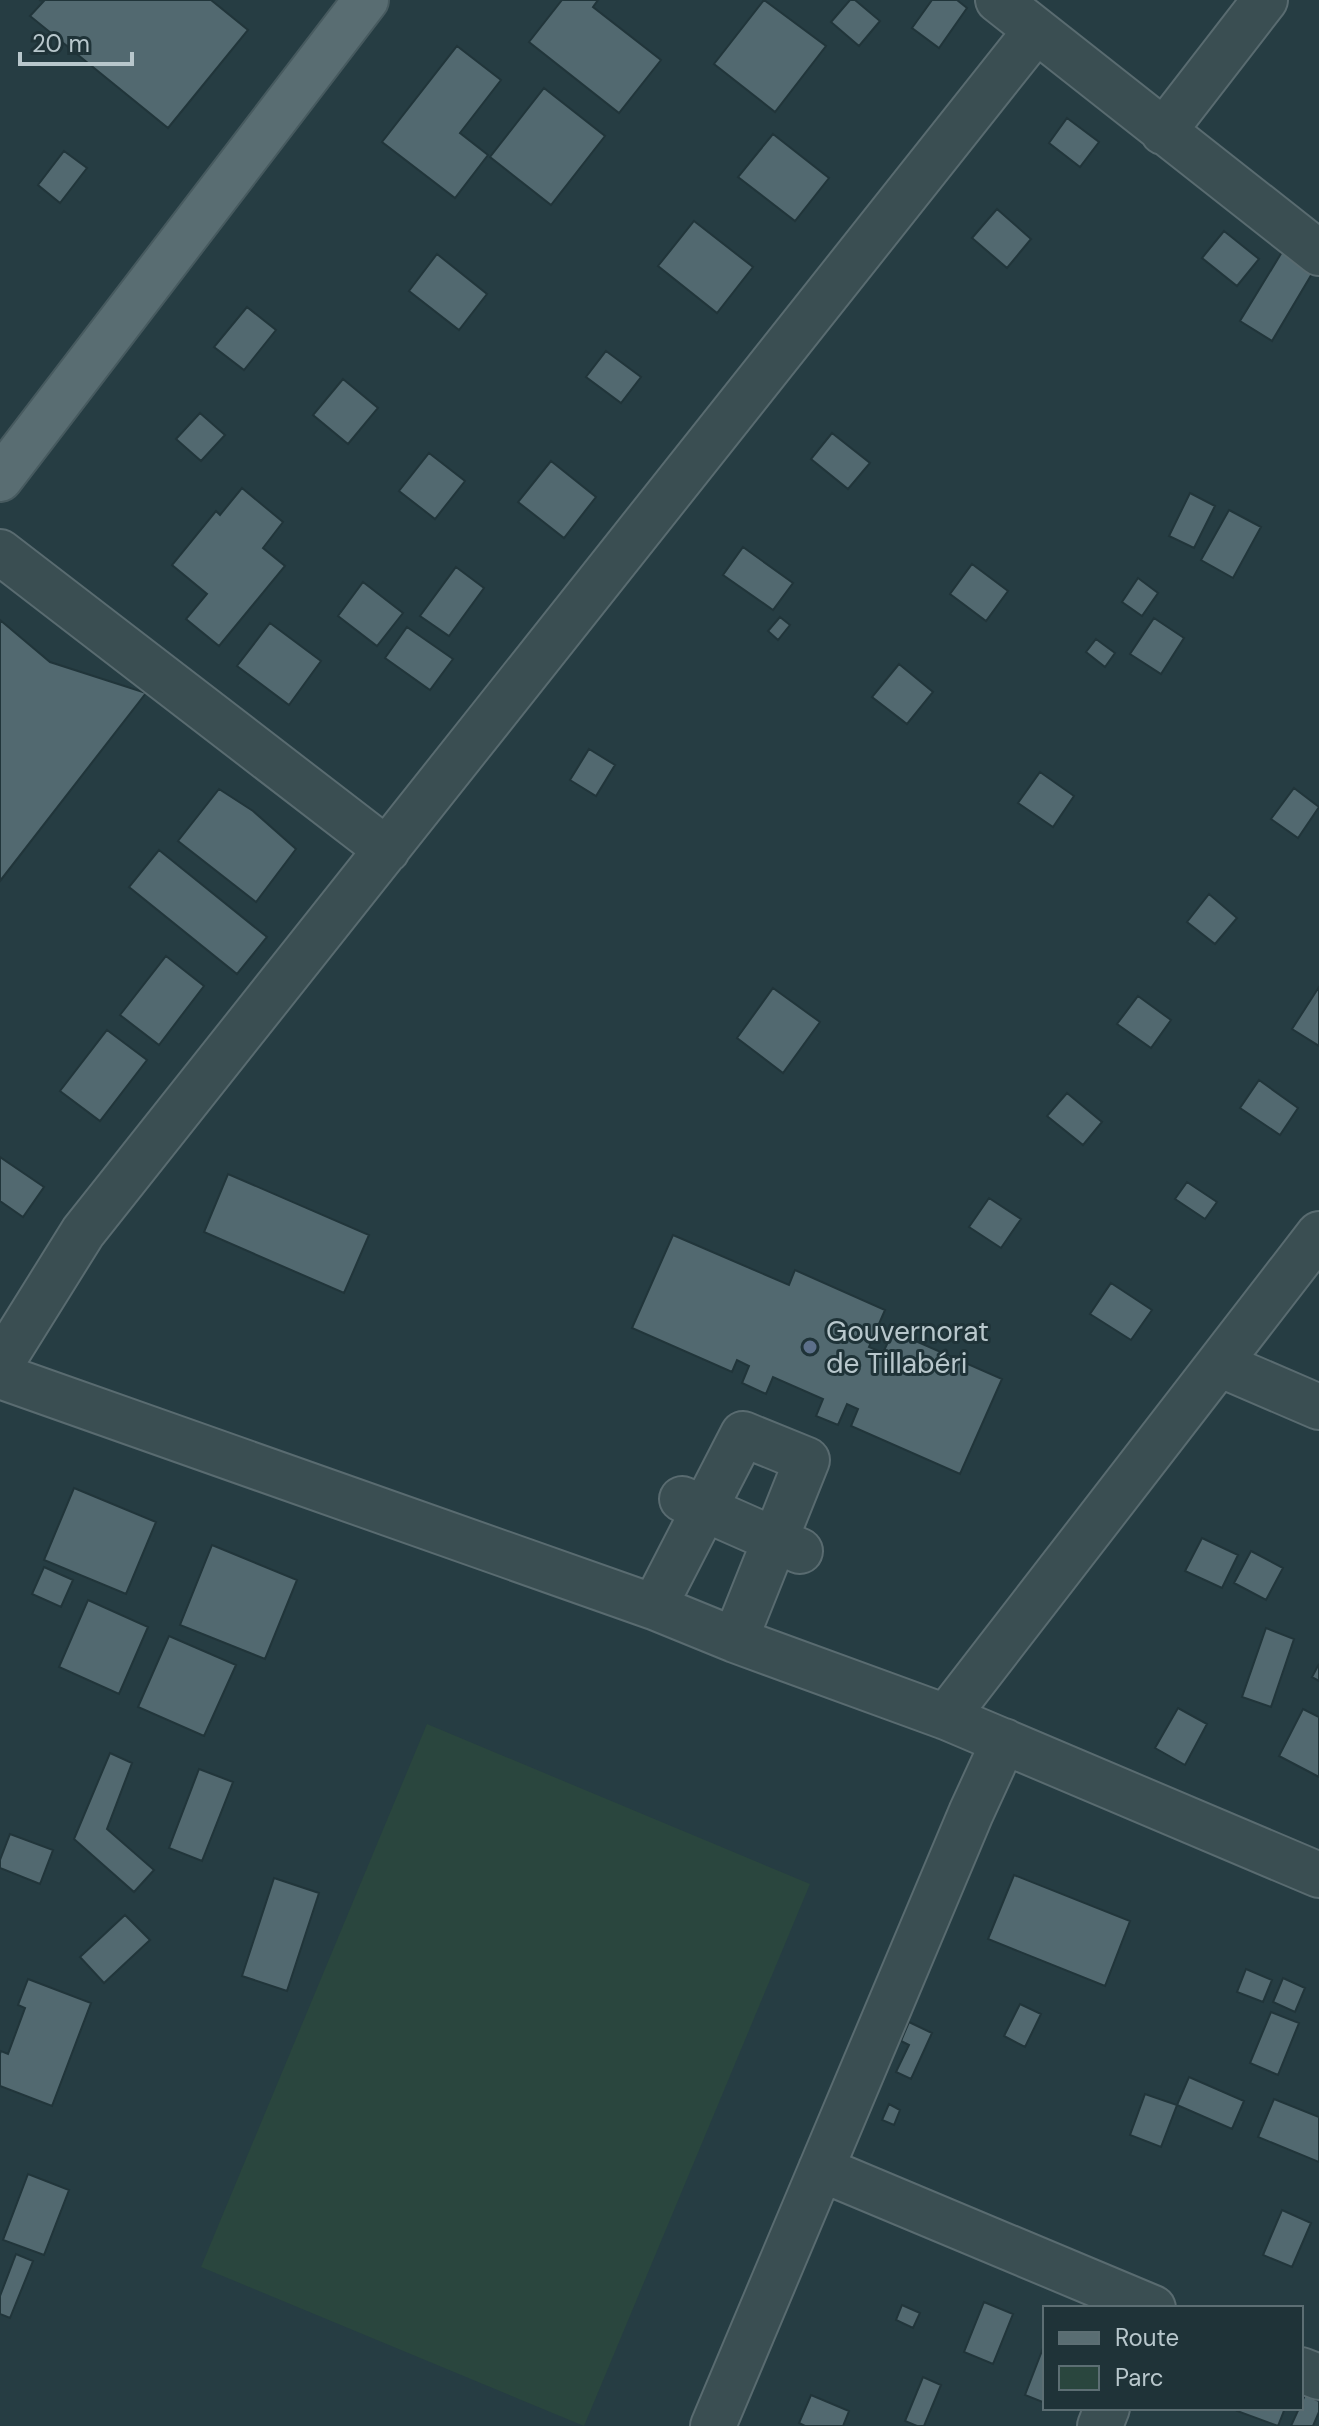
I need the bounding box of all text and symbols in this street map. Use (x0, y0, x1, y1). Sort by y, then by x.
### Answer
scale bar (20, 16, 132, 66)
text: 20 m (32, 28, 90, 59)
place label: Gouvernorat de Tillabéri (826, 1313, 989, 1382)
marker: Gouvernorat de Tillabéri (801, 1338, 819, 1356)
legend (1043, 2306, 1303, 2410)
text: Route (1115, 2322, 1179, 2353)
text: Parc (1115, 2362, 1164, 2393)

